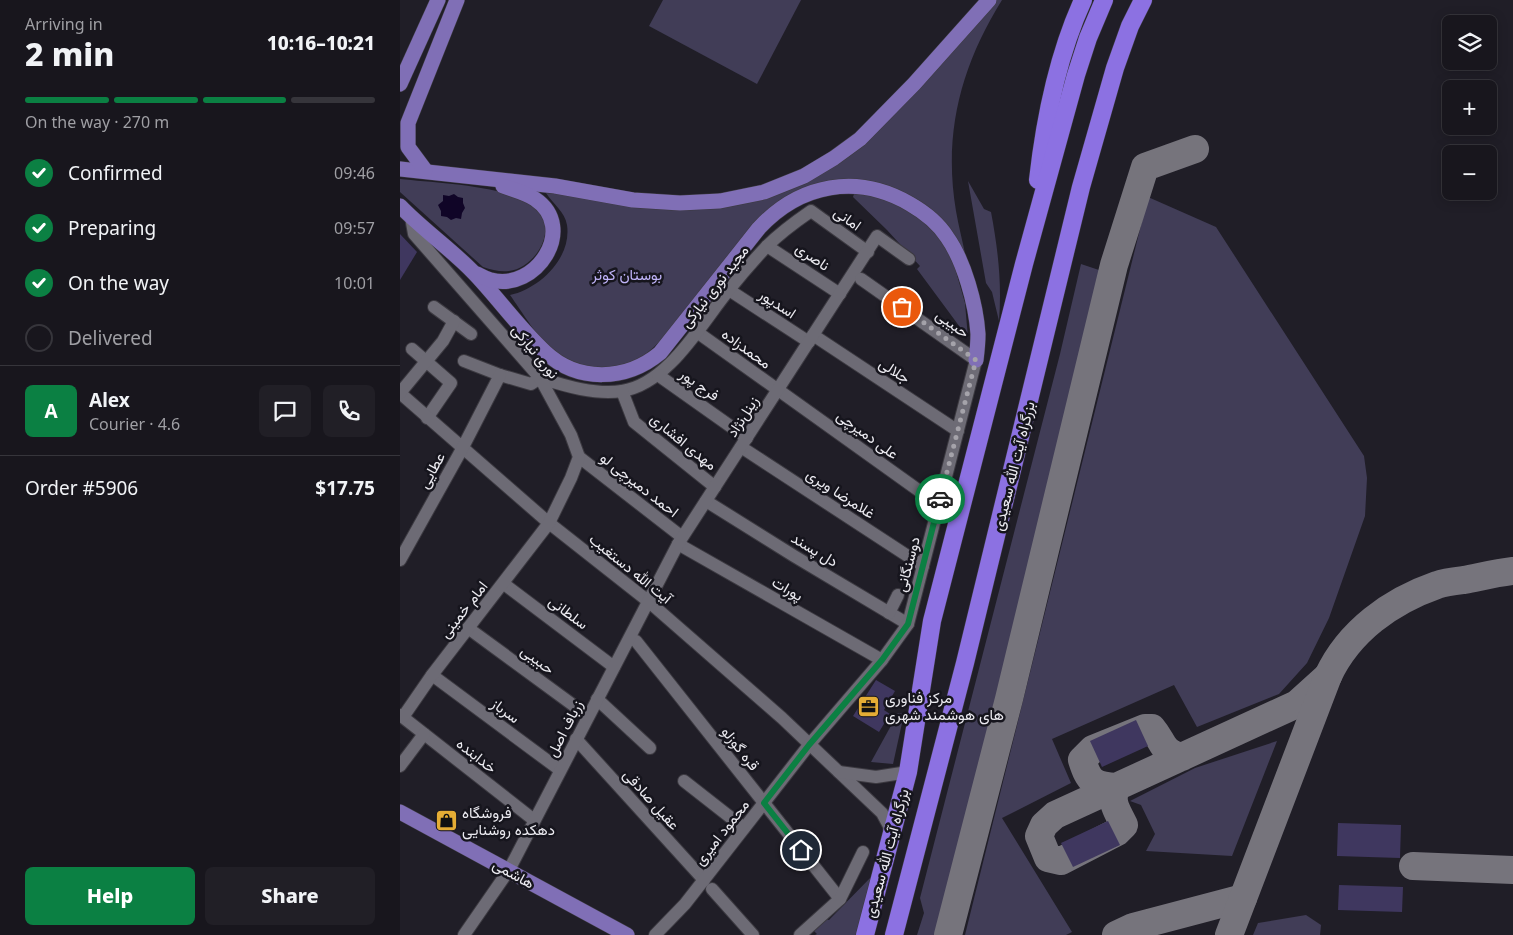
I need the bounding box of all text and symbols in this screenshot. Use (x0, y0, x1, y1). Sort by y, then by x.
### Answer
text: Arriving in (25, 13, 103, 35)
map controls (1442, 15, 1497, 200)
button: layers (1442, 15, 1497, 70)
text: 10:16–10:21 (267, 30, 375, 56)
text: 2 min (25, 32, 114, 75)
button: + (1442, 80, 1497, 135)
text: On the way · 270 m (25, 111, 169, 133)
button: − (1442, 145, 1497, 200)
icon: check (25, 159, 53, 187)
text: Confirmed (68, 160, 163, 186)
text: 09:46 (334, 162, 375, 184)
street label: امانی (830, 201, 866, 235)
icon: check (25, 214, 53, 242)
text: Preparing (68, 215, 156, 241)
text: 09:57 (334, 217, 375, 239)
street label: ناصری (791, 237, 834, 276)
street label: مجید نوری نیارکی (675, 240, 753, 332)
park label: بوستان کوثر (591, 264, 662, 284)
icon: check (25, 269, 53, 297)
text: On the way (68, 270, 169, 296)
text: 10:01 (334, 272, 375, 294)
street label: اسدپور (754, 283, 800, 323)
pin (881, 286, 923, 328)
icon: bag (888, 293, 916, 321)
street label: حبیبی (932, 304, 974, 343)
street label: نوری نیارکی (507, 320, 564, 383)
street label: محمدزاده (718, 323, 776, 373)
text: Delivered (68, 325, 153, 351)
street label: جلالی (875, 353, 914, 388)
street label: فرج پور (674, 363, 724, 406)
button: chat (259, 385, 311, 437)
button: phone (323, 385, 375, 437)
text: Alex (89, 387, 130, 413)
street label: زینل‌نژاد (721, 392, 763, 440)
text: A (44, 398, 58, 424)
street label: بزرگراه آیت الله سعیدی (987, 399, 1040, 533)
street label: علی دمیرچی (833, 405, 903, 464)
street label: مهدی افشاری (646, 408, 722, 475)
text: Courier · 4.6 (89, 413, 180, 435)
street label: احمد دمیرچی لو (596, 447, 683, 522)
street label: عطایی (413, 448, 450, 492)
street label: غلامرضا ویری (802, 463, 879, 524)
courier (915, 474, 965, 524)
text: Order #5906 (25, 475, 138, 501)
text: $17.75 (315, 475, 375, 501)
icon: car (926, 485, 954, 513)
street label: دل پسند (787, 527, 842, 572)
street label: آیت الله دستغیب (585, 528, 678, 609)
street label: دوسنگانی (890, 534, 925, 594)
street label: پورات (768, 571, 807, 606)
street label: امام خمینی (434, 576, 492, 642)
street label: سلطانی (545, 591, 593, 634)
street label: حبیبی (517, 640, 559, 679)
place label: مرکز فناوری های هوشمند شهری (885, 687, 1004, 725)
street label: سرباز (487, 692, 524, 727)
office icon: مرکز فناوری های هوشمند شهری (857, 694, 881, 718)
street label: زرباف اصل (541, 696, 587, 760)
street label: قره گوزلو (717, 722, 765, 774)
street label: خدابنده (453, 733, 501, 777)
street label: عقیل صادقی (619, 764, 685, 835)
street label: بزرگراه آیت الله سعیدی (859, 786, 914, 920)
street label: محمود امیری (689, 795, 754, 870)
place label: فروشگاه دهکده روشنایی (462, 802, 555, 840)
shop icon: فروشگاه دهکده روشنایی (434, 809, 458, 833)
pin (780, 829, 822, 871)
icon: home (787, 836, 815, 864)
street label: هاشمی (489, 853, 538, 893)
button: Help (25, 867, 195, 925)
button: Share (205, 867, 375, 925)

